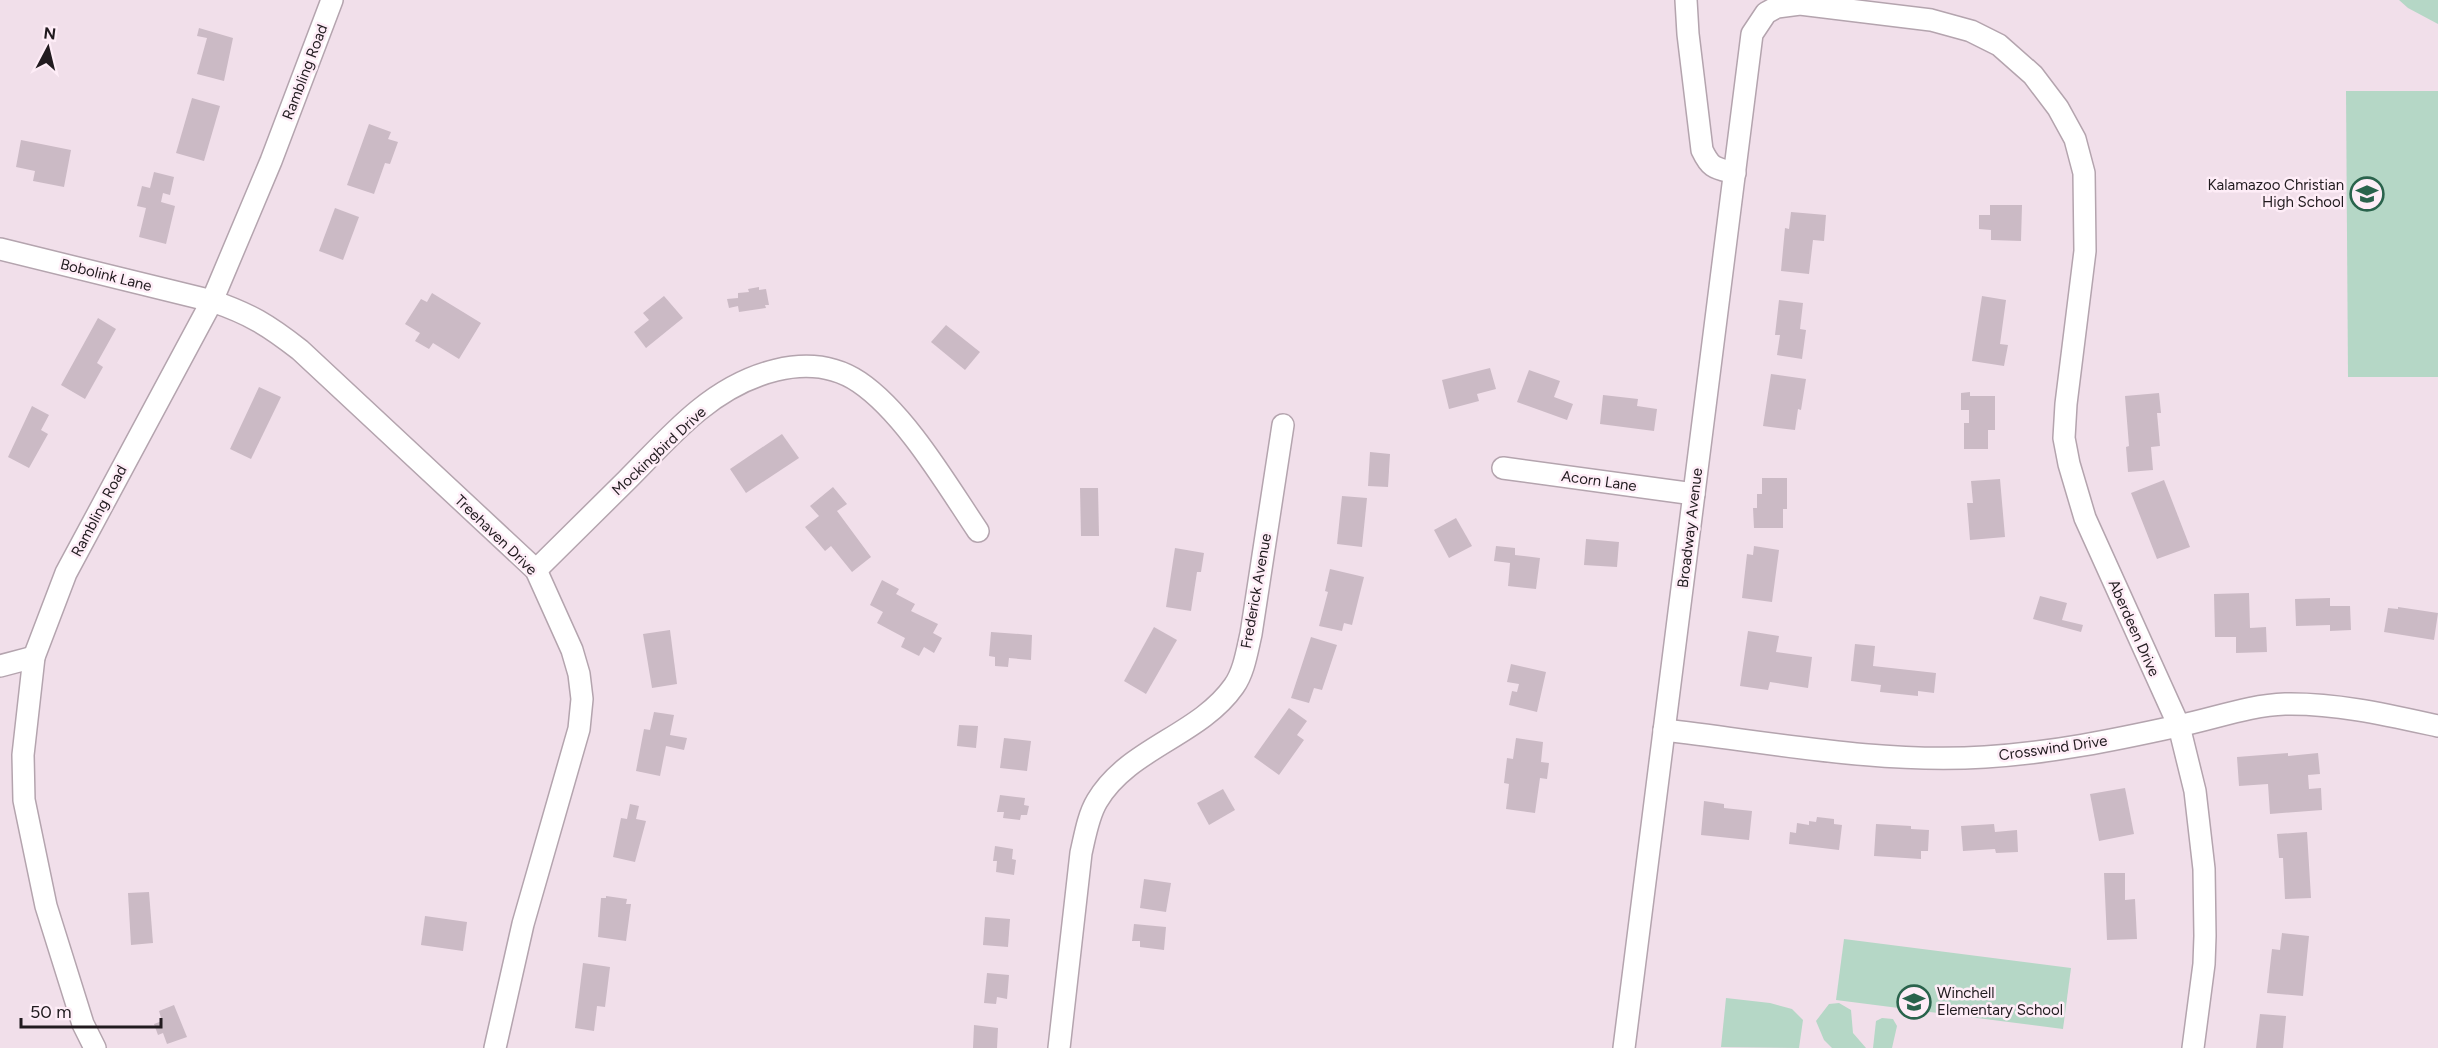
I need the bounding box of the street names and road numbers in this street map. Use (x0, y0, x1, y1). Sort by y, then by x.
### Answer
street label: Rambling Road (279, 22, 331, 122)
street label: Bobolink Lane (58, 255, 154, 295)
street label: Mockingbird Drive (608, 403, 710, 499)
street label: Rambling Road (67, 462, 131, 560)
street label: Acorn Lane (1560, 467, 1638, 495)
street label: Broadway Avenue (1674, 467, 1706, 589)
street label: Treehaven Drive (451, 491, 541, 579)
street label: Frederick Avenue (1237, 532, 1275, 650)
street label: Aberdeen Drive (2105, 577, 2163, 679)
street label: Crosswind Drive (1998, 731, 2108, 765)

